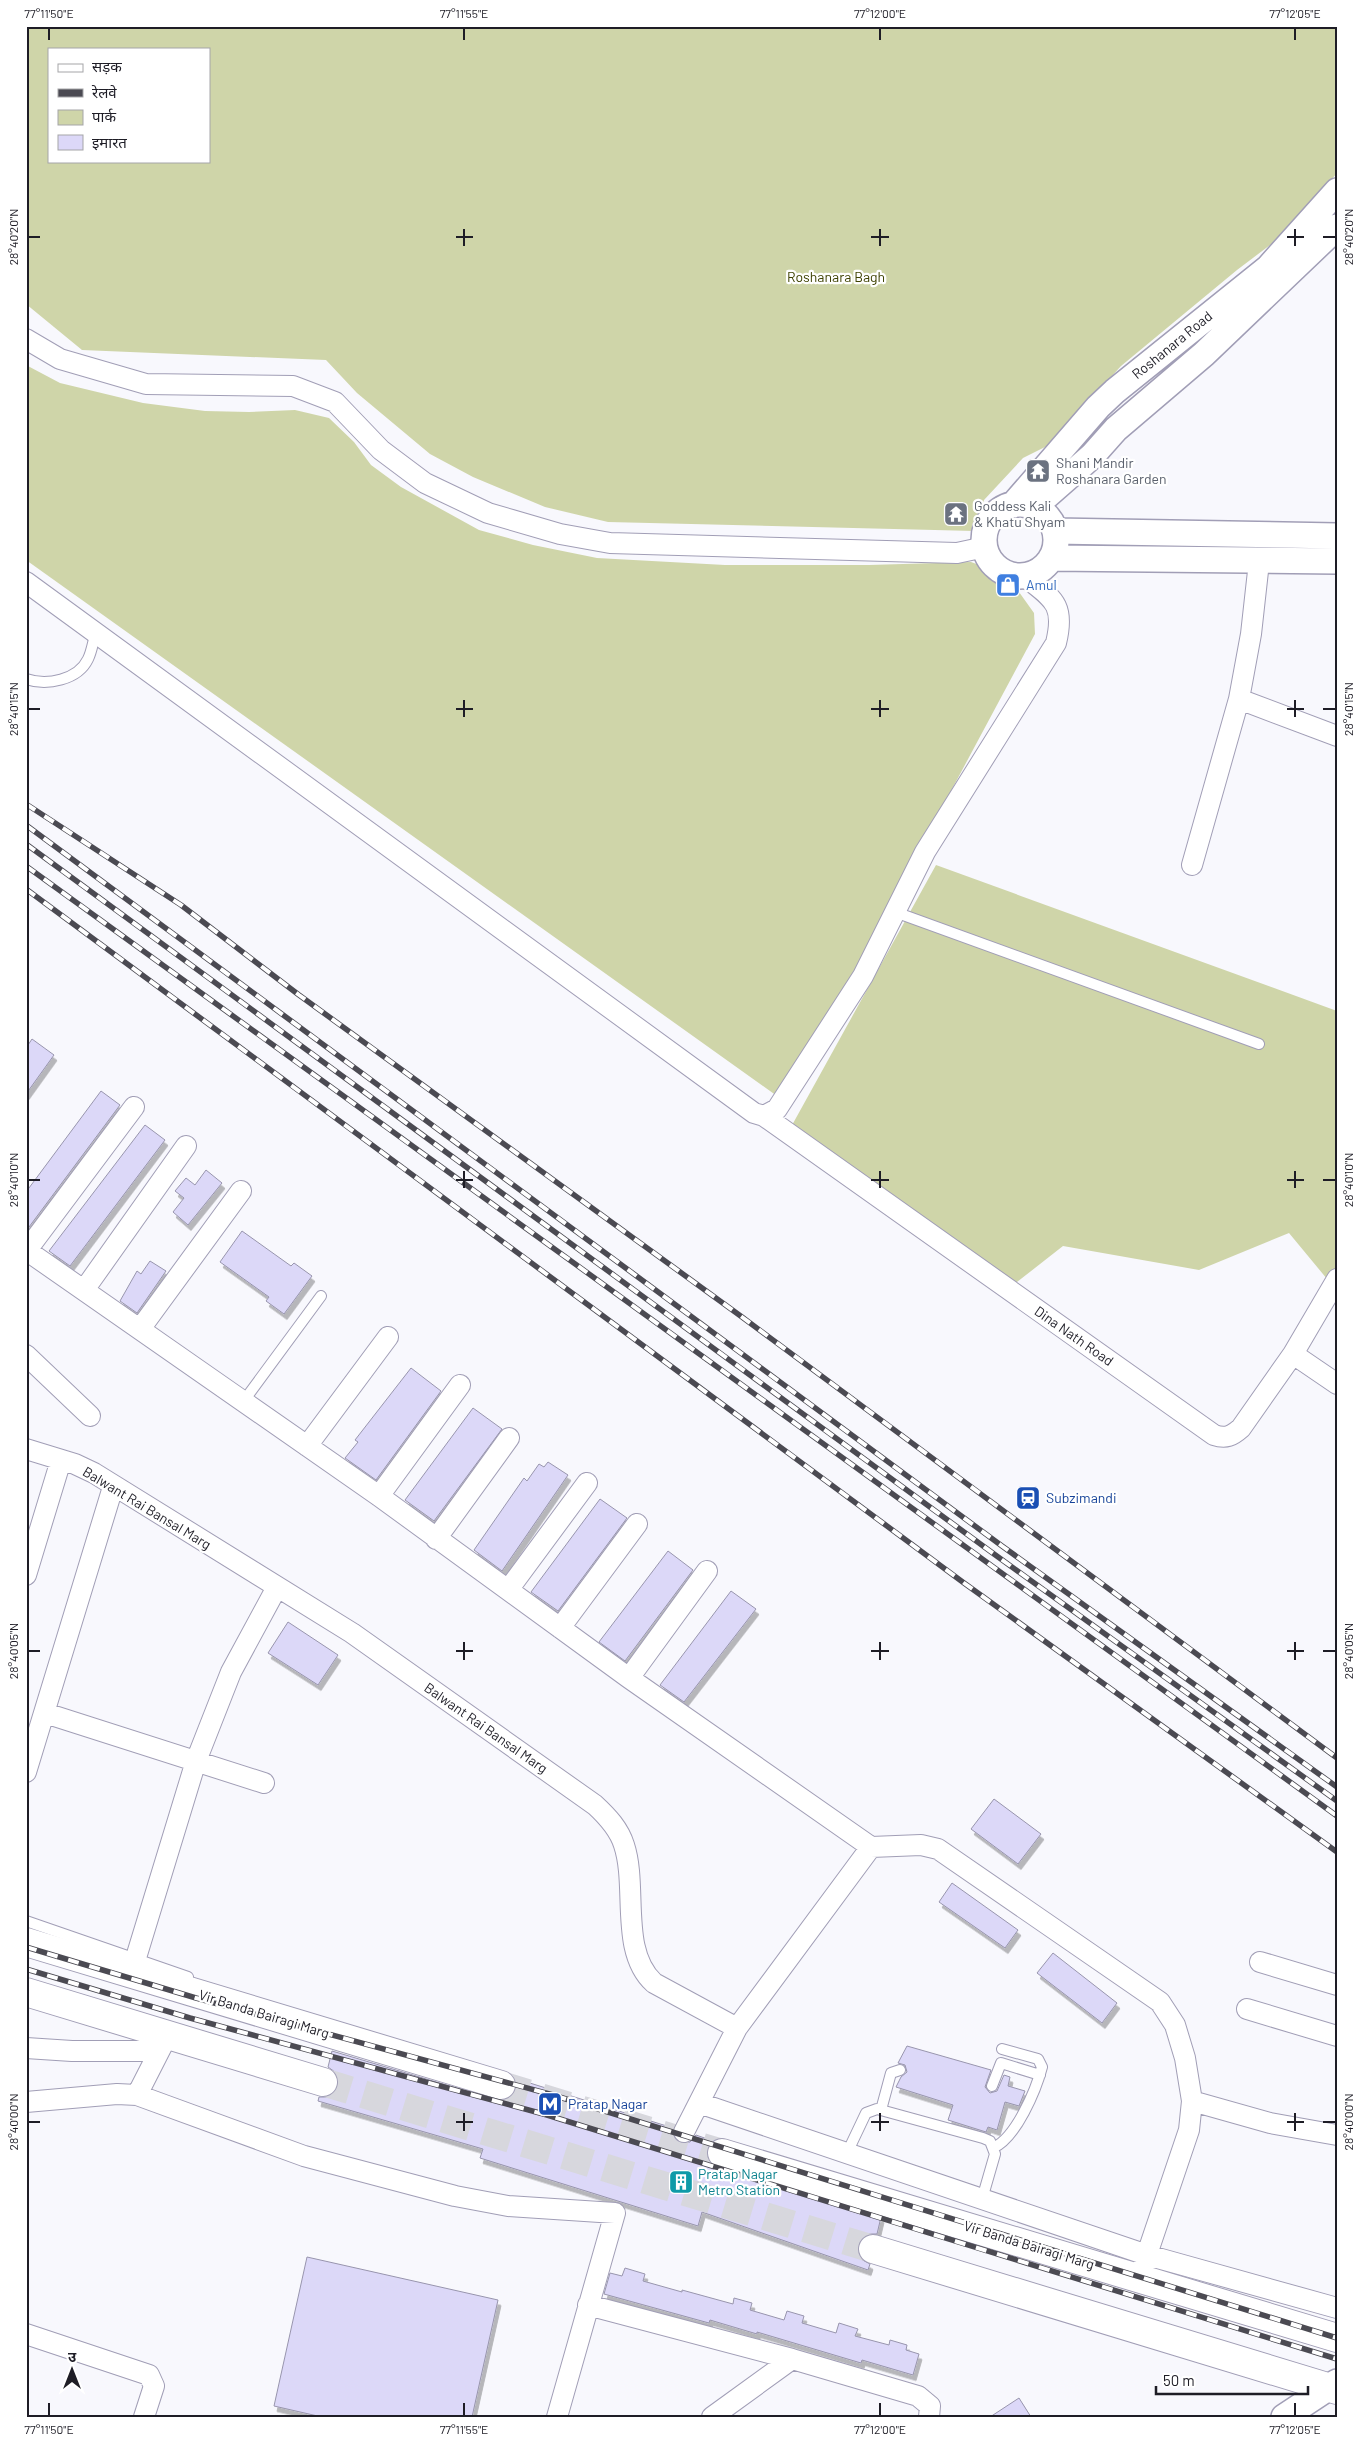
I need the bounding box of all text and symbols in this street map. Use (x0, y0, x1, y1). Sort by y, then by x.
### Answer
text: 77°11'50"E (24, 6, 74, 20)
text: 77°11'55"E (440, 6, 488, 20)
text: 77°12'00"E (854, 6, 906, 20)
text: 77°12'05"E (1269, 6, 1321, 20)
legend (48, 48, 210, 162)
text: सड़क (92, 57, 122, 75)
text: रेलवे (91, 83, 117, 101)
text: पार्क (92, 107, 116, 125)
text: इमारत (92, 133, 127, 151)
text: 28°40'20"N (6, 209, 20, 265)
text: 28°40'20"N (1341, 209, 1355, 265)
park label: Roshanara Bagh (787, 268, 885, 285)
street label: Roshanara Road (1128, 307, 1215, 382)
place label: Shani Mandir Roshanara Garden (1056, 454, 1167, 487)
temple icon: Shani Mandir Roshanara Garden (1025, 458, 1051, 484)
place label: Goddess Kali & Khatu Shyam (974, 497, 1065, 530)
temple icon: Goddess Kali & Khatu Shyam (943, 501, 969, 527)
shop icon: Amul (995, 572, 1021, 598)
place label: Amul (1026, 576, 1057, 593)
text: 28°40'15"N (6, 682, 20, 736)
text: 28°40'15"N (1341, 682, 1355, 736)
text: 28°40'10"N (6, 1153, 20, 1207)
text: 28°40'10"N (1341, 1153, 1355, 1207)
street label: Dina Nath Road (1031, 1302, 1117, 1369)
street label: Balwant Rai Bansal Marg (80, 1463, 214, 1553)
station icon: Subzimandi (1015, 1485, 1041, 1511)
place label: Subzimandi (1046, 1489, 1117, 1506)
text: 28°40'05"N (6, 1623, 20, 1679)
text: 28°40'05"N (1341, 1623, 1355, 1679)
street label: Balwant Rai Bansal Marg (421, 1679, 551, 1777)
street label: Vir Banda Bairagi Marg (197, 1986, 332, 2041)
metro station icon: Pratap Nagar (537, 2091, 563, 2117)
text: 28°40'00"N (6, 2093, 20, 2151)
text: 28°40'00"N (1341, 2093, 1355, 2151)
place label: Pratap Nagar (568, 2095, 648, 2112)
place label: Pratap Nagar Metro Station (698, 2165, 780, 2198)
building icon: Pratap Nagar Metro Station (668, 2169, 694, 2195)
street label: Vir Banda Bairagi Marg (962, 2217, 1097, 2272)
north arrow (48, 2346, 98, 2396)
text: उ (68, 2348, 77, 2365)
scale bar (1156, 2363, 1308, 2395)
text: 50 m (1163, 2371, 1195, 2389)
text: 77°11'50"E (24, 2422, 74, 2436)
text: 77°11'55"E (440, 2422, 488, 2436)
text: 77°12'00"E (854, 2422, 906, 2436)
text: 77°12'05"E (1269, 2422, 1321, 2436)

